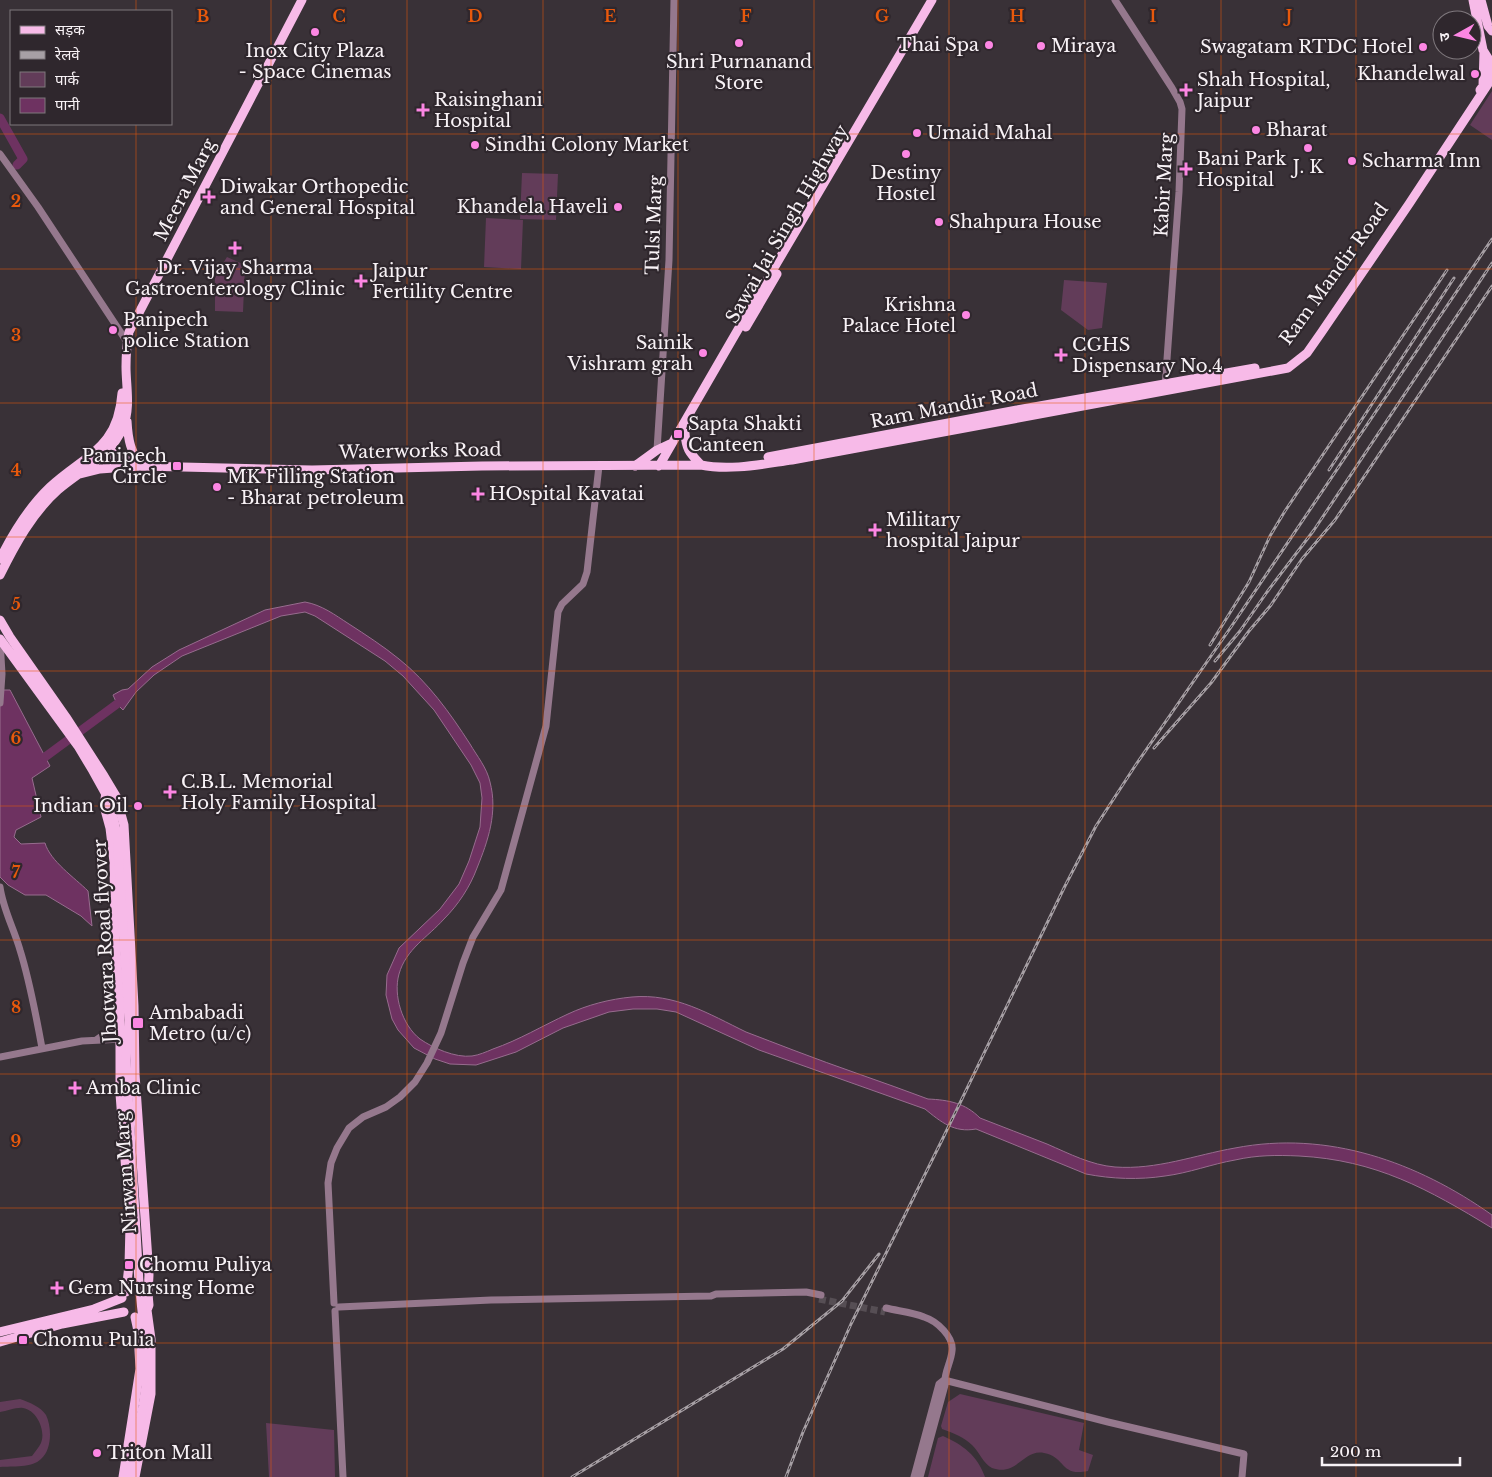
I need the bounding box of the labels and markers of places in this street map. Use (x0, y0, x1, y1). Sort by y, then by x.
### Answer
marker: Inox City Plaza - Space Cinemas (309, 26, 321, 38)
place label: Thai Spa (897, 34, 979, 56)
place label: Miraya (1051, 35, 1116, 57)
place label: Swagatam RTDC Hotel (1200, 36, 1413, 58)
marker: Shri Purnanand Store (733, 37, 745, 49)
marker: Thai Spa (983, 39, 995, 51)
place label: Inox City Plaza - Space Cinemas (238, 40, 392, 83)
marker: Miraya (1035, 40, 1047, 52)
marker: Swagatam RTDC Hotel (1417, 41, 1429, 53)
place label: Shri Purnanand Store (666, 51, 812, 94)
place label: Khandelwal (1357, 63, 1465, 85)
marker: Khandelwal (1469, 68, 1481, 80)
place label: Shah Hospital, Jaipur (1195, 69, 1331, 112)
marker: Shah Hospital, Jaipur (1179, 83, 1193, 97)
place label: Raisinghani Hospital (434, 89, 543, 132)
marker: Raisinghani Hospital (416, 103, 430, 117)
place label: Bharat (1266, 119, 1328, 141)
place label: Umaid Mahal (927, 122, 1053, 144)
marker: Bharat (1250, 124, 1262, 136)
marker: Umaid Mahal (911, 127, 923, 139)
place label: Sindhi Colony Market (485, 134, 689, 156)
marker: Sindhi Colony Market (469, 139, 481, 151)
marker: J. K (1302, 142, 1314, 154)
marker: Destiny Hostel (900, 148, 912, 160)
place label: Bani Park Hospital (1197, 148, 1286, 191)
place label: Scharma Inn (1362, 150, 1481, 172)
marker: Scharma Inn (1346, 155, 1358, 167)
place label: J. K (1291, 156, 1324, 178)
place label: Destiny Hostel (871, 162, 942, 205)
marker: Bani Park Hospital (1179, 162, 1193, 176)
place label: Diwakar Orthopedic and General Hospital (220, 176, 415, 219)
marker: Diwakar Orthopedic and General Hospital (202, 190, 216, 204)
place label: Khandela Haveli (457, 196, 608, 218)
marker: Khandela Haveli (612, 201, 624, 213)
place label: Shahpura House (949, 211, 1102, 233)
marker: Shahpura House (933, 216, 945, 228)
marker: Dr. Vijay Sharma Gastroenterology Clinic (228, 241, 242, 255)
place label: Dr. Vijay Sharma Gastroenterology Clinic (125, 257, 345, 300)
place label: Jaipur Fertility Centre (370, 260, 513, 303)
marker: Jaipur Fertility Centre (354, 274, 368, 288)
place label: Krishna Palace Hotel (842, 294, 956, 337)
place label: Panipech police Station (123, 309, 250, 352)
marker: Krishna Palace Hotel (960, 309, 972, 321)
marker: Panipech police Station (107, 324, 119, 336)
place label: Sainik Vishram grah (567, 332, 693, 375)
place label: CGHS Dispensary No.4 (1072, 334, 1223, 377)
marker: Sainik Vishram grah (697, 347, 709, 359)
marker: CGHS Dispensary No.4 (1054, 348, 1068, 362)
place label: Sapta Shakti Canteen (688, 413, 802, 456)
marker: Sapta Shakti Canteen (672, 428, 684, 440)
place label: Panipech Circle (82, 445, 167, 488)
marker: Panipech Circle (171, 460, 183, 472)
place label: MK Filling Station - Bharat petroleum (227, 466, 404, 509)
marker: MK Filling Station - Bharat petroleum (211, 481, 223, 493)
place label: HOspital Kavatai (489, 483, 644, 505)
marker: HOspital Kavatai (471, 487, 485, 501)
place label: Military hospital Jaipur (886, 509, 1020, 552)
marker: Military hospital Jaipur (868, 523, 882, 537)
place label: C.B.L. Memorial Holy Family Hospital (181, 771, 377, 814)
marker: C.B.L. Memorial Holy Family Hospital (163, 785, 177, 799)
place label: Indian Oil (33, 795, 128, 817)
marker: Indian Oil (132, 800, 144, 812)
place label: Ambabadi Metro (u/c) (148, 1002, 251, 1045)
marker: Ambabadi Metro (u/c) (131, 1016, 145, 1030)
place label: Amba Clinic (85, 1077, 201, 1099)
marker: Amba Clinic (68, 1081, 82, 1095)
place label: Chomu Puliya (139, 1254, 272, 1276)
marker: Chomu Puliya (123, 1259, 135, 1271)
place label: Gem Nursing Home (68, 1277, 255, 1299)
marker: Gem Nursing Home (50, 1281, 64, 1295)
place label: Chomu Pulia (33, 1329, 155, 1351)
marker: Chomu Pulia (17, 1334, 29, 1346)
place label: Triton Mall (107, 1442, 212, 1464)
marker: Triton Mall (91, 1447, 103, 1459)

